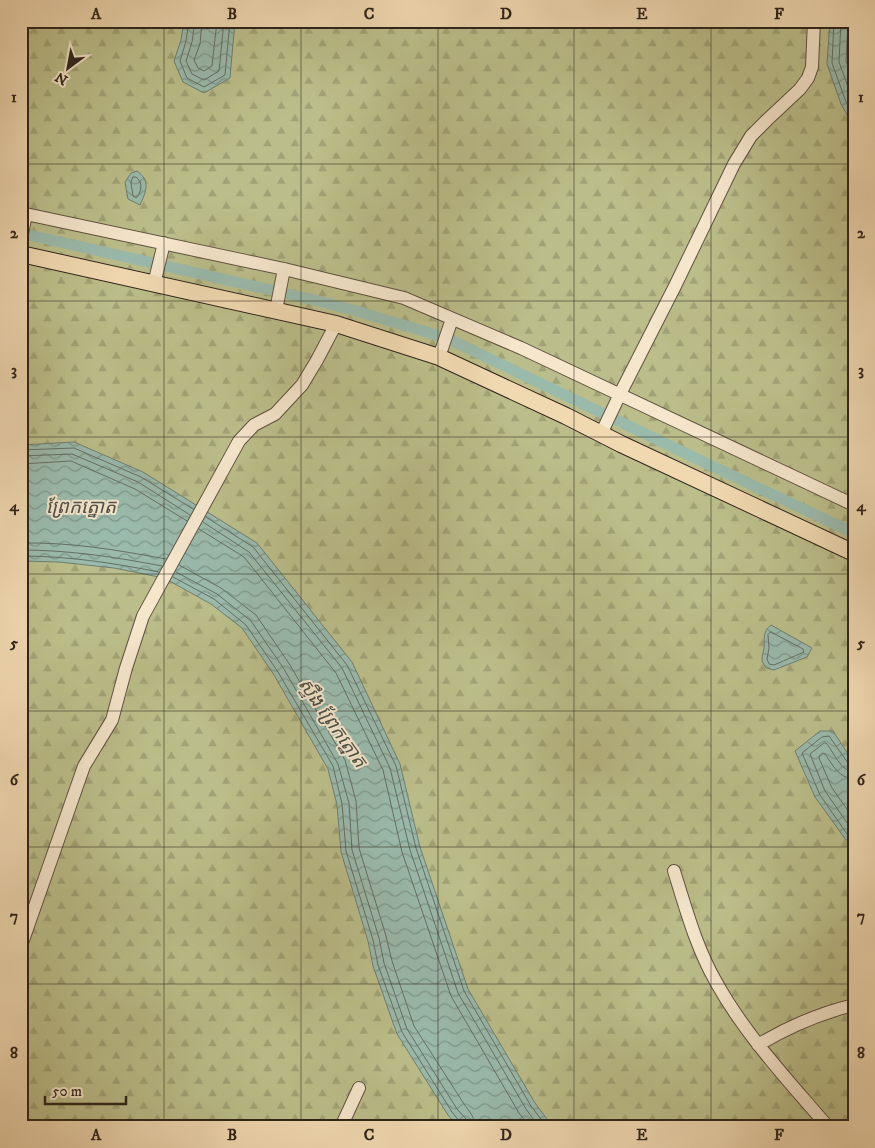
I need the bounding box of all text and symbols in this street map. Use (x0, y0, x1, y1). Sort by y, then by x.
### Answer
text: A (90, 4, 102, 24)
text: B (227, 4, 237, 24)
text: C (364, 4, 374, 24)
text: D (500, 4, 512, 24)
text: E (636, 4, 648, 24)
text: F (774, 4, 784, 24)
north arrow (42, 42, 92, 92)
text: N (52, 67, 71, 89)
text: 1 (11, 87, 17, 107)
text: 1 (858, 87, 864, 107)
text: 2 (10, 223, 19, 243)
text: 2 (857, 223, 866, 243)
text: 3 (11, 360, 17, 380)
text: 3 (858, 360, 864, 380)
text: 4 (8, 496, 19, 516)
water label: ព្រែកត្នោត (46, 496, 117, 519)
text: 4 (855, 496, 866, 516)
text: 5 (9, 633, 18, 653)
text: 5 (856, 633, 865, 653)
water label: ស្ទឹង ព្រែកត្នោត (293, 674, 372, 773)
text: 6 (10, 770, 20, 790)
text: 6 (857, 770, 867, 790)
text: 7 (10, 906, 18, 926)
text: 7 (857, 906, 865, 926)
text: 8 (10, 1043, 18, 1063)
text: 8 (857, 1043, 865, 1063)
scale bar (45, 1073, 126, 1105)
text: 50 m (52, 1082, 82, 1101)
text: A (90, 1125, 102, 1145)
text: B (227, 1125, 237, 1145)
text: C (364, 1125, 374, 1145)
text: D (500, 1125, 512, 1145)
text: E (636, 1125, 648, 1145)
text: F (774, 1125, 784, 1145)

